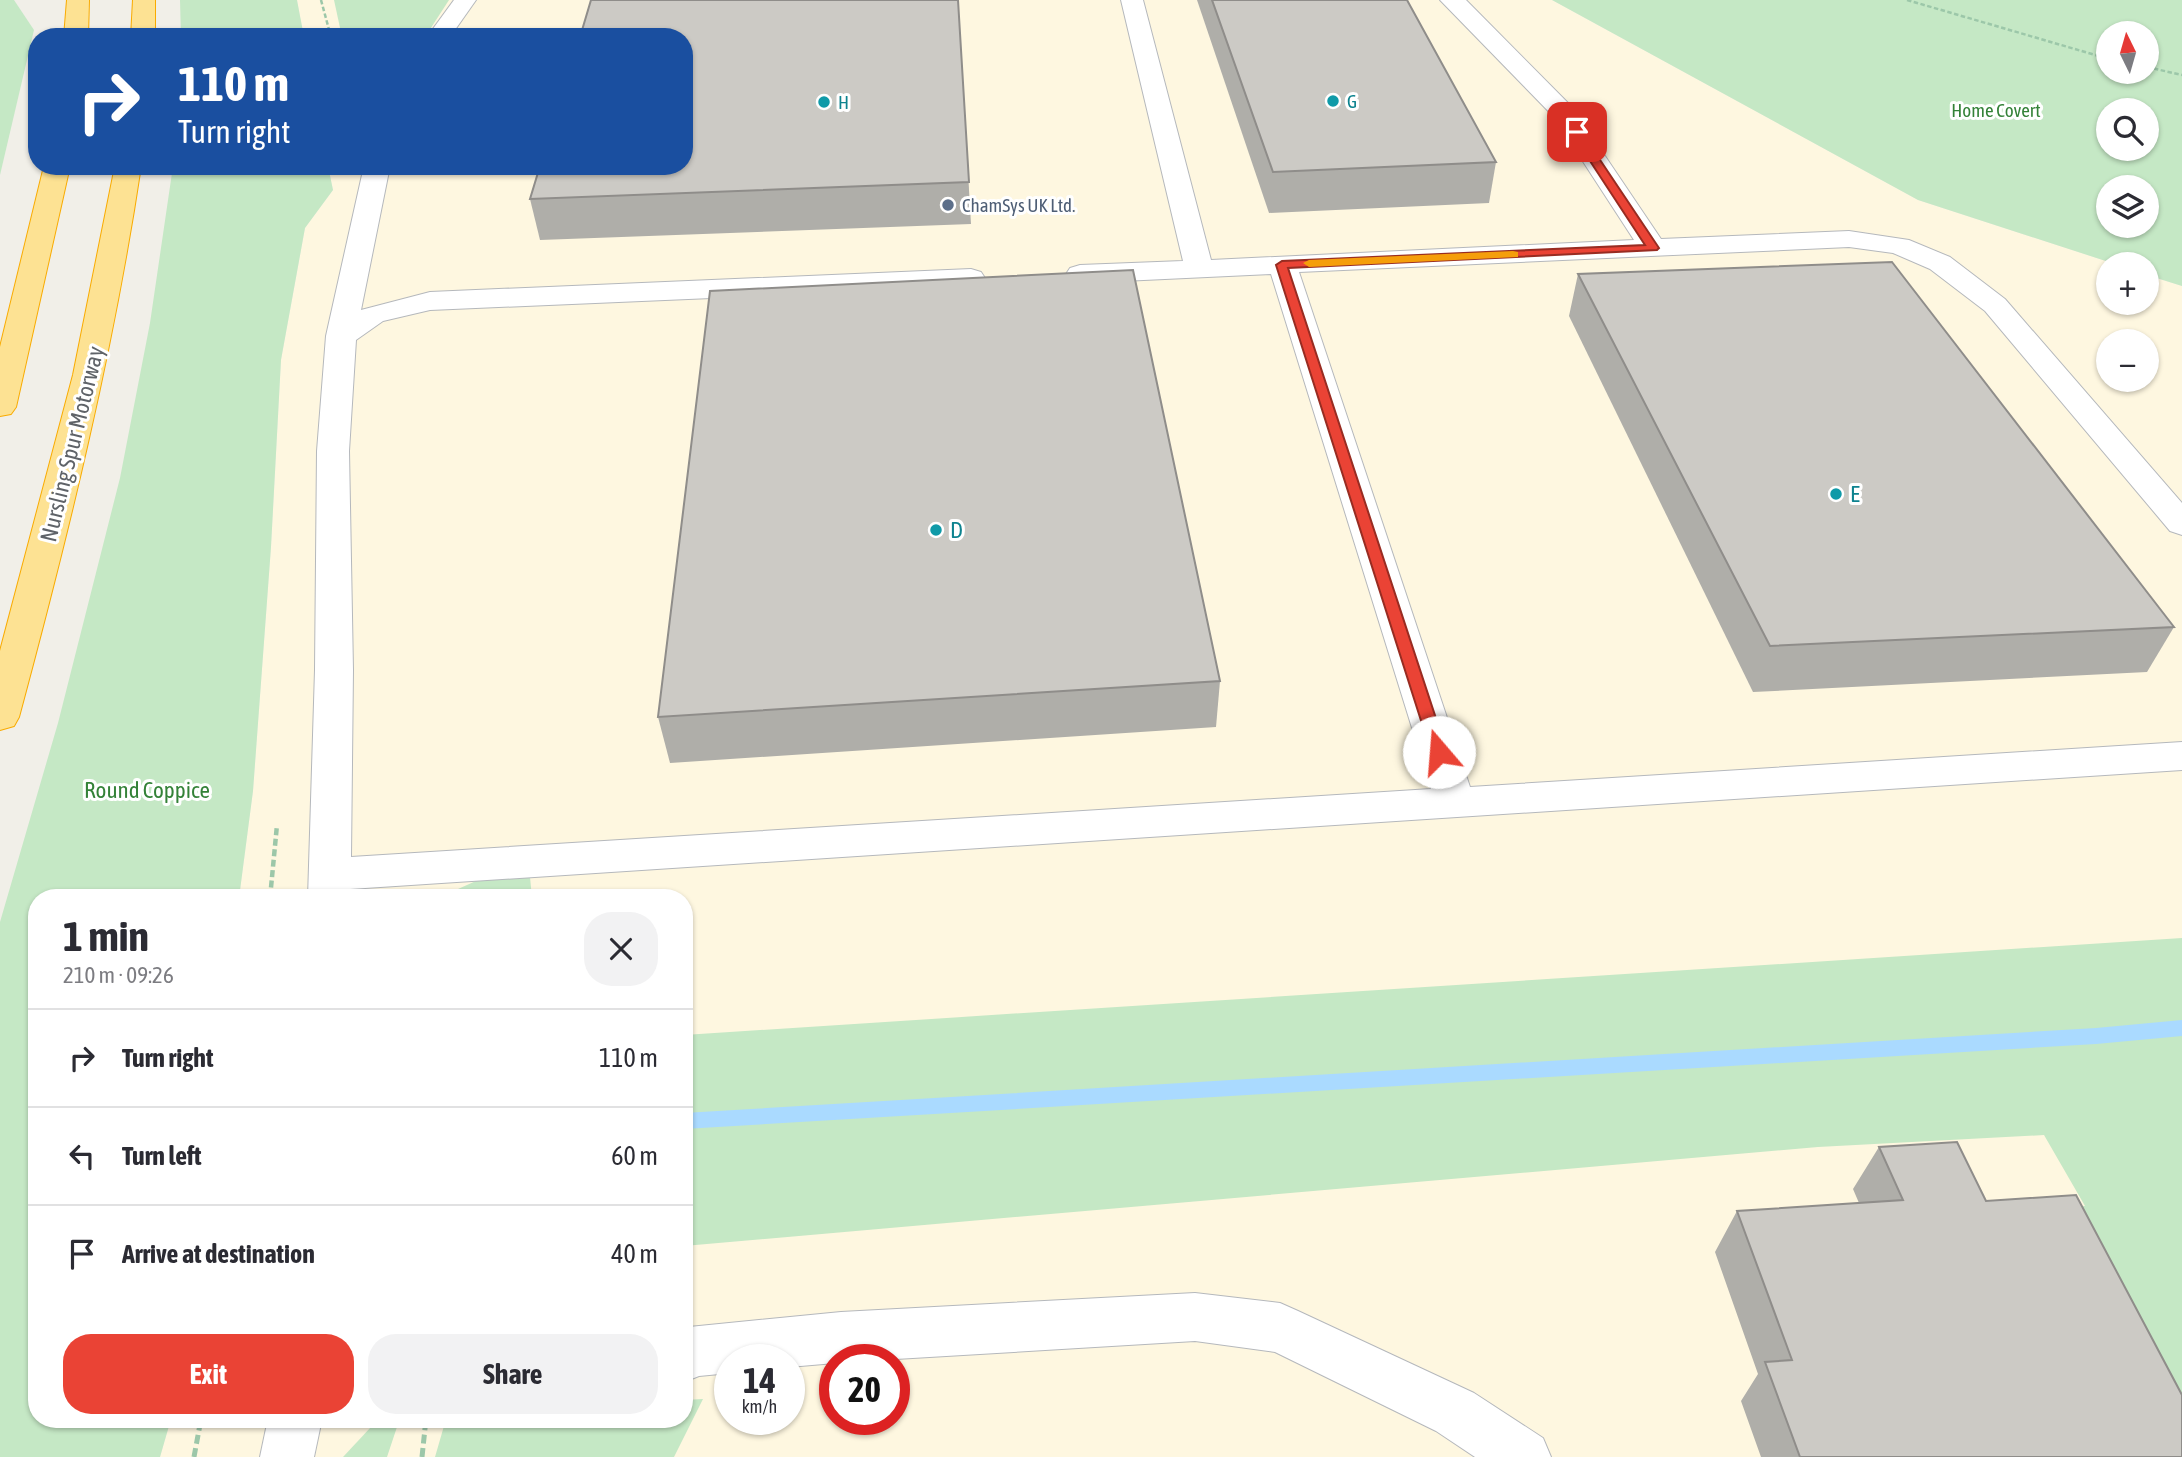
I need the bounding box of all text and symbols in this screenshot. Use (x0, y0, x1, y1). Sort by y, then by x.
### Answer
north arrow (2096, 21, 2160, 84)
map controls (2096, 21, 2159, 392)
text: 110 m (178, 55, 289, 111)
icon: right (63, 56, 154, 147)
place label: G (1347, 90, 1357, 112)
place label: H (838, 91, 849, 113)
marker: G (1325, 93, 1341, 109)
marker: H (816, 94, 832, 110)
button: search (2096, 98, 2159, 161)
park label: Home Covert (1951, 99, 2041, 121)
pin (1547, 102, 1607, 162)
text: Turn right (178, 113, 291, 150)
icon: arrive (1558, 113, 1596, 151)
button: layers (2096, 175, 2159, 238)
place label: ChamSys UK Ltd. (962, 194, 1075, 216)
marker: ChamSys UK Ltd. (940, 197, 956, 213)
button: + (2096, 252, 2159, 315)
button: − (2096, 329, 2159, 392)
street label: Nursling Spur Motorway (35, 344, 109, 544)
place label: E (1850, 481, 1860, 507)
marker: E (1828, 486, 1844, 502)
place label: D (950, 517, 963, 543)
marker: D (928, 522, 944, 538)
position arrow (1402, 715, 1476, 789)
park label: Round Coppice (84, 777, 210, 803)
text: 1 min (63, 912, 149, 960)
button: close (584, 912, 658, 986)
text: 210 m · 09:26 (63, 962, 174, 988)
icon: right (63, 1039, 101, 1077)
text: Turn right (122, 1043, 213, 1073)
text: 110 m (599, 1043, 658, 1073)
icon: left (63, 1137, 101, 1175)
text: Turn left (122, 1141, 202, 1171)
text: 60 m (611, 1141, 658, 1171)
icon: arrive (63, 1235, 101, 1273)
text: Arrive at destination (122, 1239, 315, 1269)
text: 40 m (611, 1239, 658, 1269)
button: Exit (63, 1334, 354, 1414)
button: Share (368, 1334, 658, 1414)
speed limit sign: 20 (819, 1344, 910, 1435)
text: 14 (743, 1360, 776, 1400)
text: km/h (742, 1396, 777, 1417)

